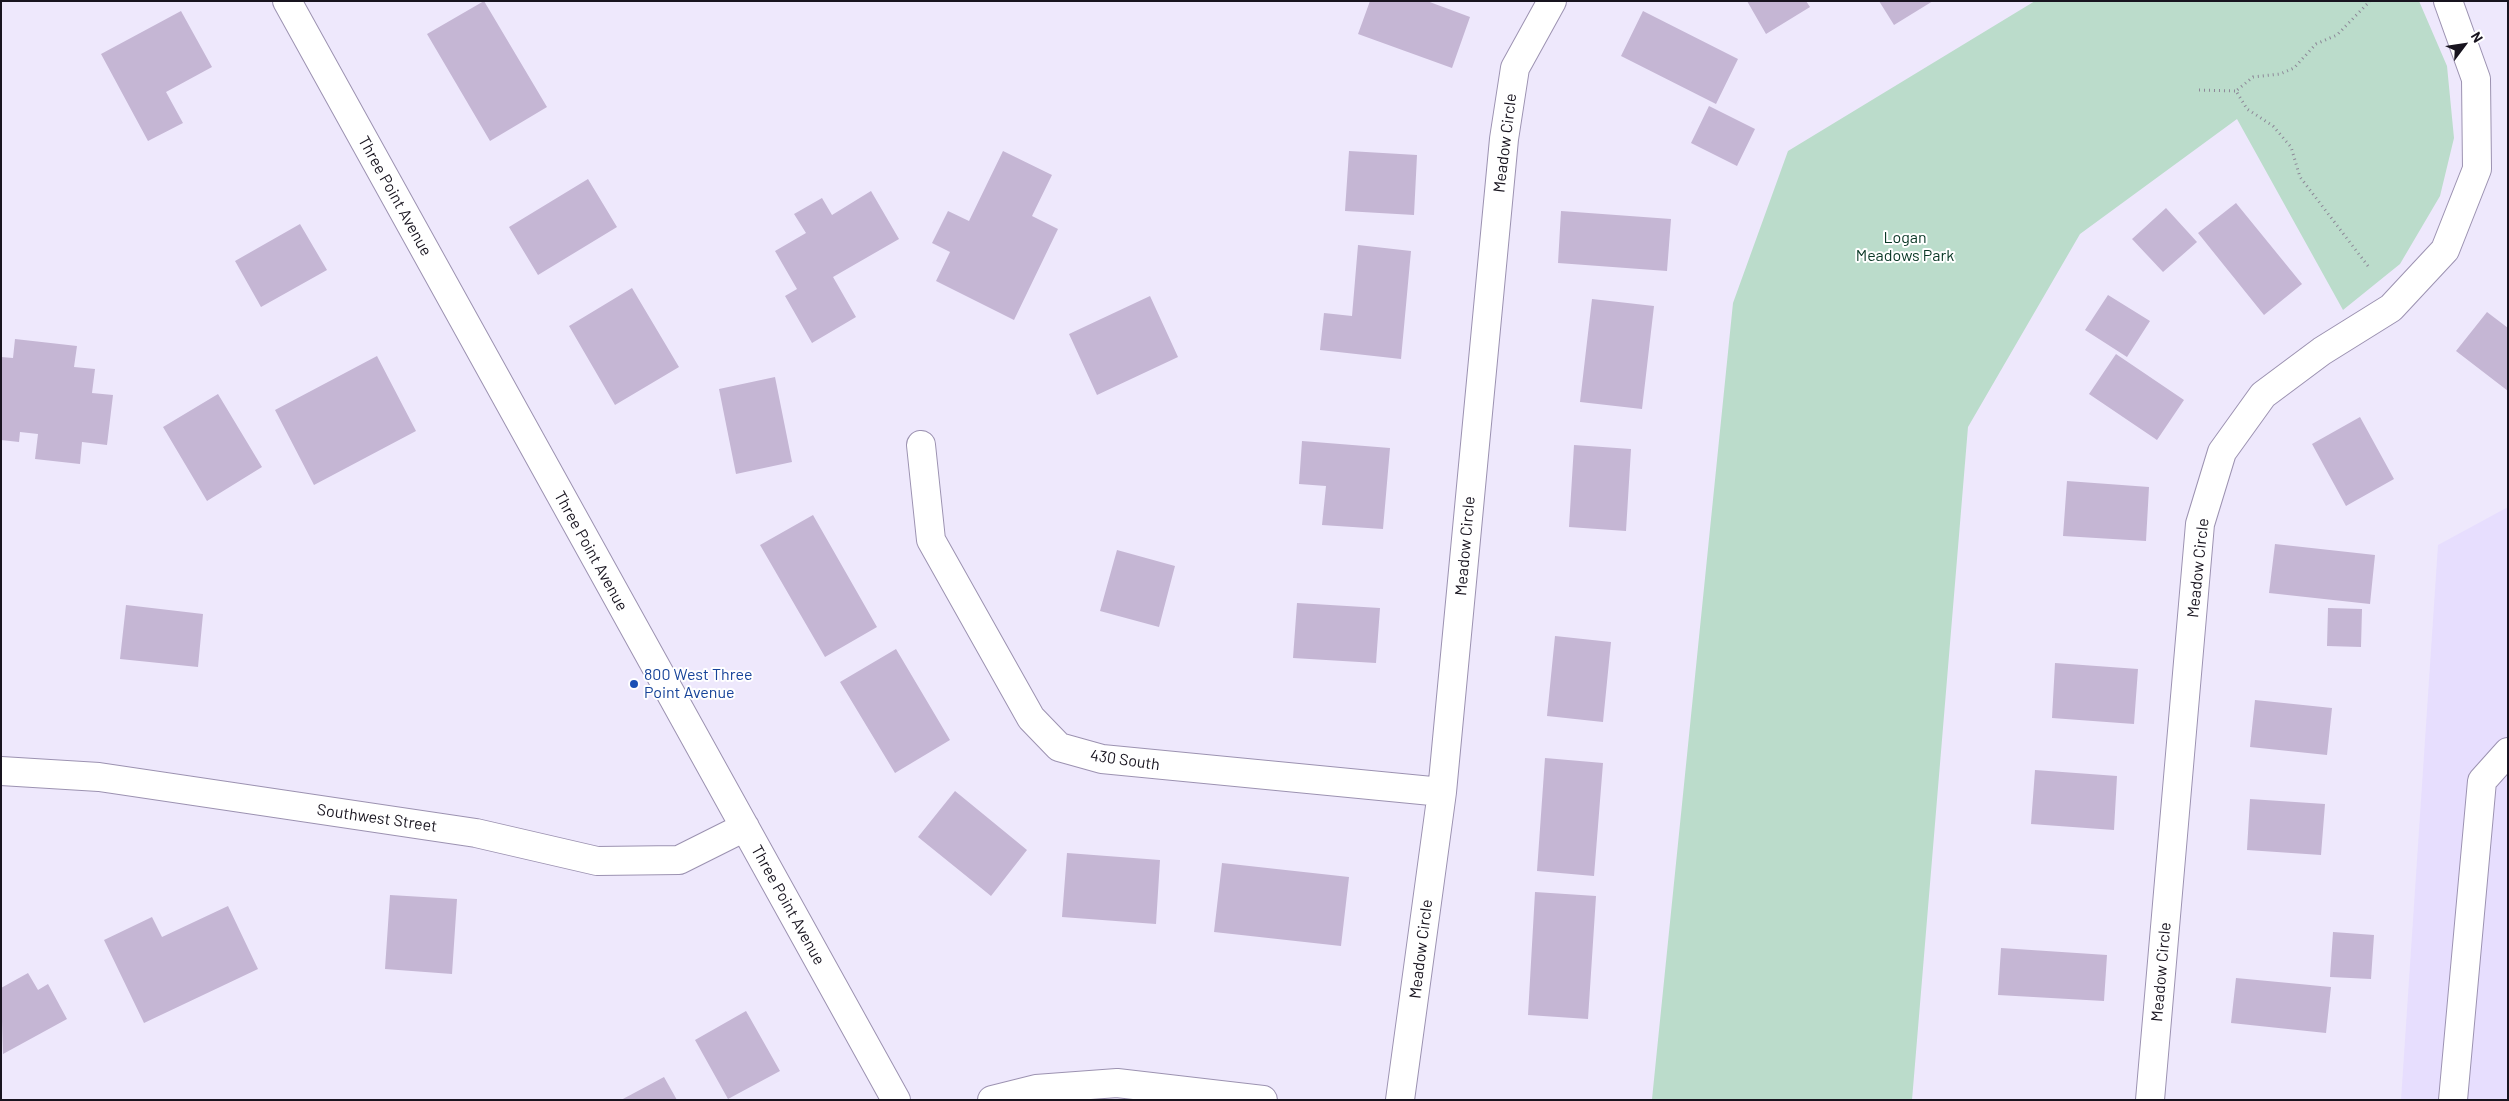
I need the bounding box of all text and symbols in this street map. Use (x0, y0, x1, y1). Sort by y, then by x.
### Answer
north arrow (2439, 20, 2489, 70)
text: N (2468, 29, 2487, 45)
street label: Meadow Circle (1489, 92, 1521, 194)
street label: Three Point Avenue (354, 133, 436, 259)
park label: Logan Meadows Park (1856, 228, 1954, 266)
street label: Three Point Avenue (550, 488, 632, 614)
street label: Meadow Circle (1451, 495, 1479, 597)
street label: Meadow Circle (2183, 517, 2213, 619)
place label: 800 West Three Point Avenue (644, 665, 752, 703)
marker: 800 West Three Point Avenue (628, 678, 640, 690)
street label: 430 South (1089, 746, 1161, 774)
street label: Southwest Street (316, 800, 438, 836)
street label: Three Point Avenue (747, 842, 829, 968)
street label: Meadow Circle (1405, 898, 1437, 1000)
street label: Meadow Circle (2147, 921, 2175, 1023)

